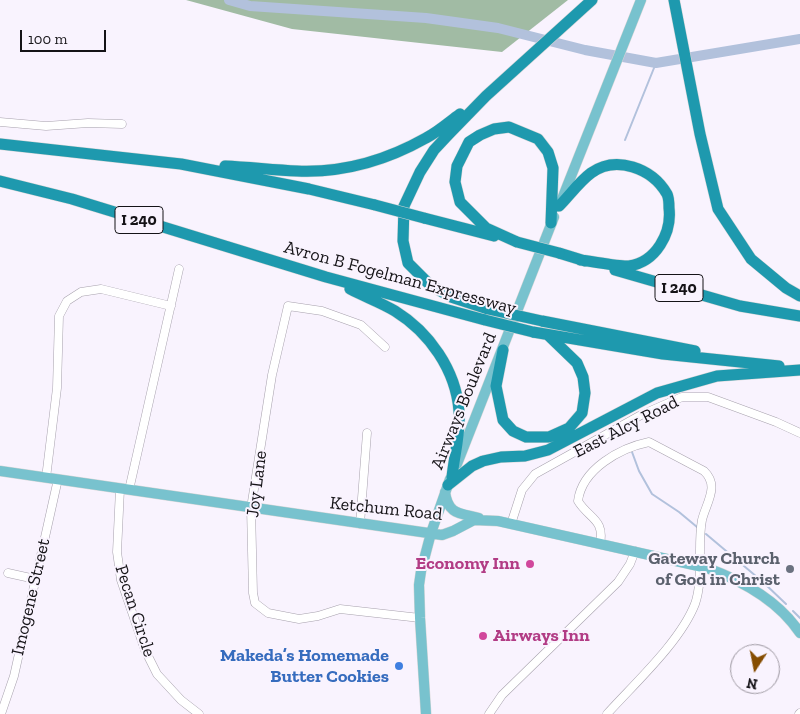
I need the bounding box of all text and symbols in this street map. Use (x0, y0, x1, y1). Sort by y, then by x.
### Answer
scale bar (22, 20, 109, 52)
text: 100 m (28, 30, 67, 48)
road number: I 240 (115, 206, 163, 234)
street label: Avron B Fogelman Expressway (281, 237, 519, 319)
road number: I 240 (655, 274, 703, 302)
street label: Airways Boulevard (427, 329, 501, 473)
street label: East Alcy Road (570, 391, 682, 463)
street label: Joy Lane (242, 449, 272, 519)
street label: Ketchum Road (329, 492, 443, 526)
street label: Imogene Street (7, 537, 55, 657)
place label: Gateway Church of God in Christ (648, 548, 780, 590)
place label: Economy Inn (415, 553, 520, 575)
marker: Economy Inn (524, 558, 536, 570)
street label: Pecan Circle (110, 562, 160, 660)
marker: Gateway Church of God in Christ (784, 563, 796, 575)
place label: Airways Inn (493, 625, 590, 647)
marker: Airways Inn (477, 630, 489, 642)
north arrow (730, 644, 780, 694)
place label: Makeda’s Homemade Butter Cookies (220, 645, 389, 688)
marker: Makeda’s Homemade Butter Cookies (393, 660, 405, 672)
text: N (745, 674, 759, 693)

